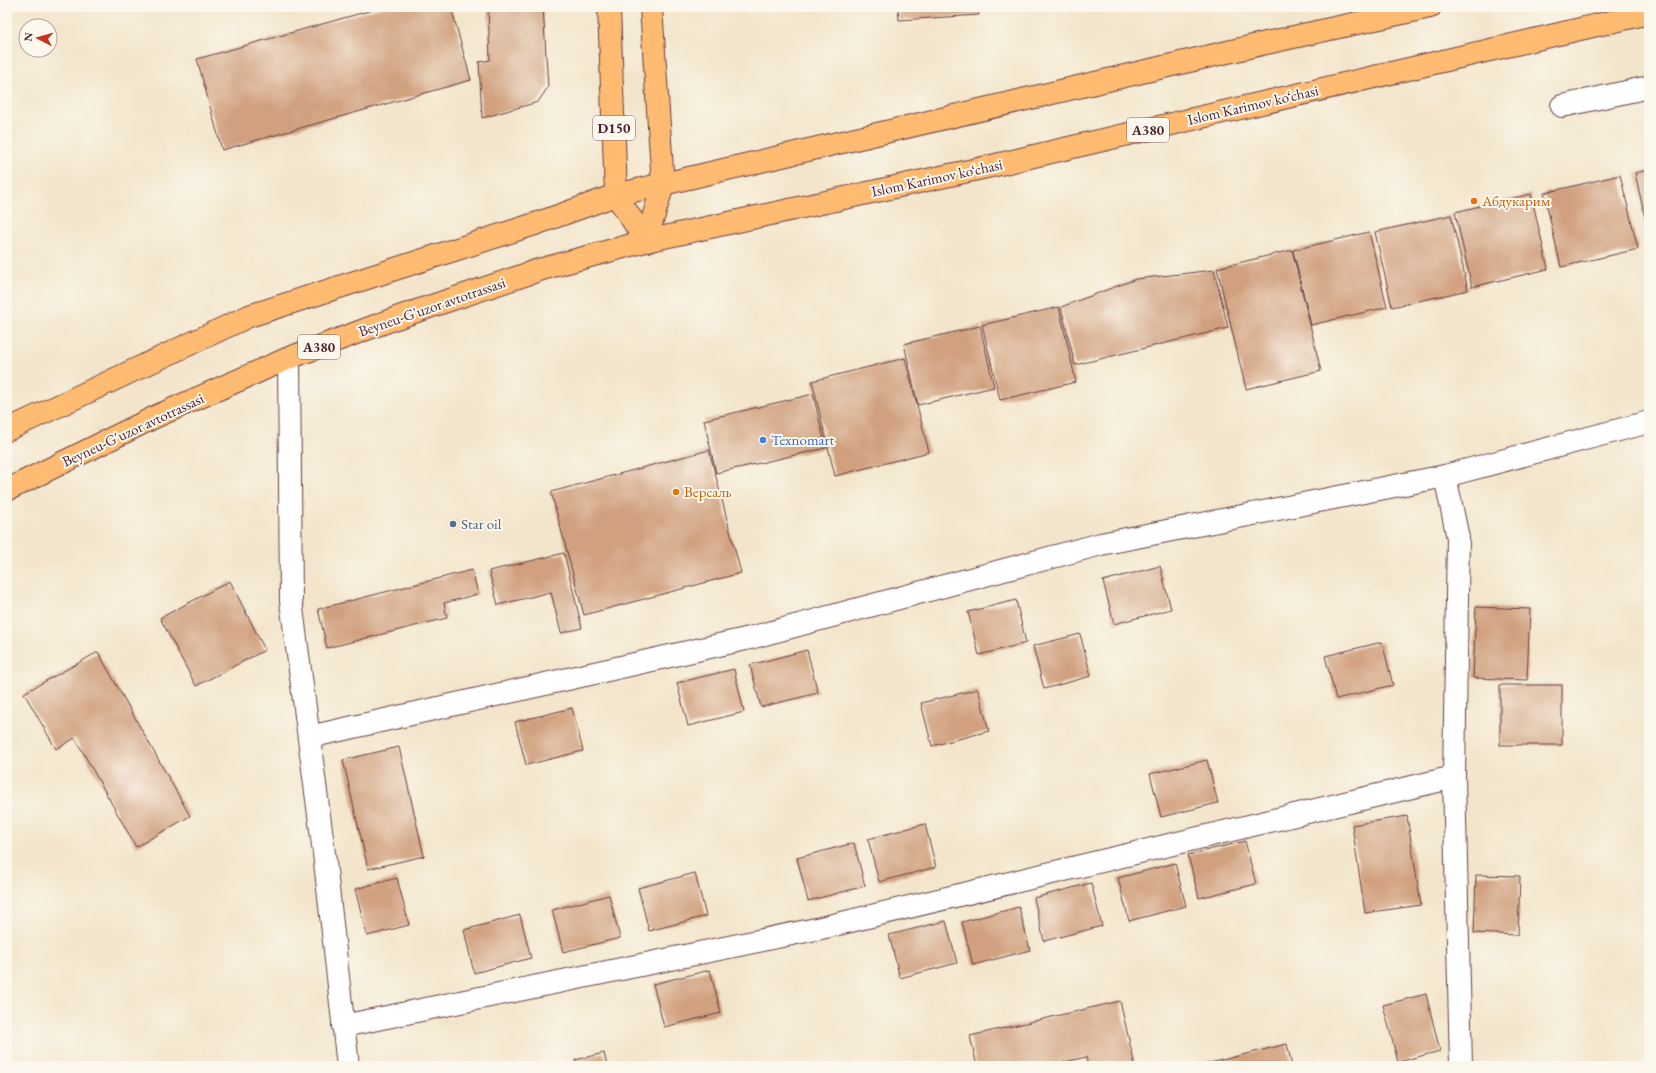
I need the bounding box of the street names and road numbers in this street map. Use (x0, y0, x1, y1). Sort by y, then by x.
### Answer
street label: Islom Karimov ko‘chasi (1186, 80, 1320, 129)
road number: D150 (593, 116, 635, 140)
road number: A380 (1127, 118, 1169, 142)
street label: Islom Karimov ko‘chasi (870, 154, 1005, 201)
street label: Beyneu-G'uzor avtotrassasi (356, 272, 508, 341)
road number: A380 (298, 335, 340, 359)
street label: Beyneu-G'uzor avtotrassasi (59, 388, 207, 471)

